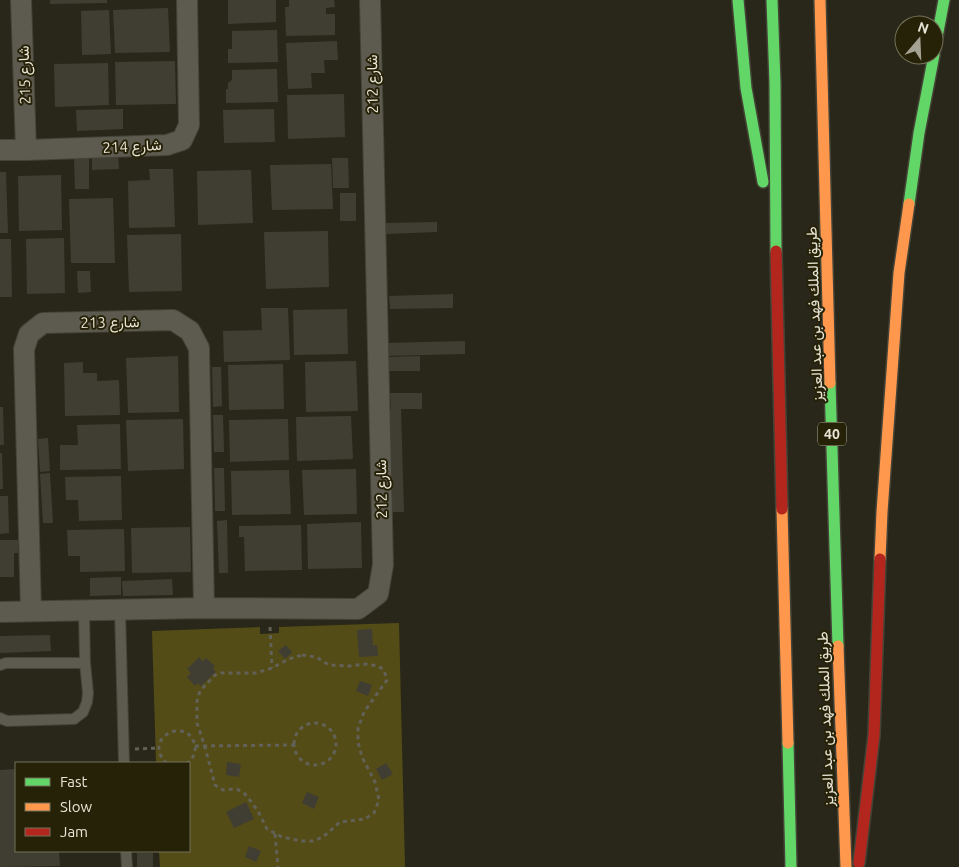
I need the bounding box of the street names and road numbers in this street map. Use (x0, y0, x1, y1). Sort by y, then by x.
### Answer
street label: شارع 215 (14, 45, 37, 105)
street label: شارع 212 (363, 54, 384, 114)
street label: شارع 214 (102, 136, 162, 159)
street label: طريق الملك فهد بن عبد العزيز (802, 226, 828, 403)
street label: شارع 213 (80, 313, 140, 334)
road number: 40 (818, 422, 846, 446)
street label: شارع 212 (372, 459, 393, 519)
street label: طريق الملك فهد بن عبد العزيز (813, 631, 839, 808)

